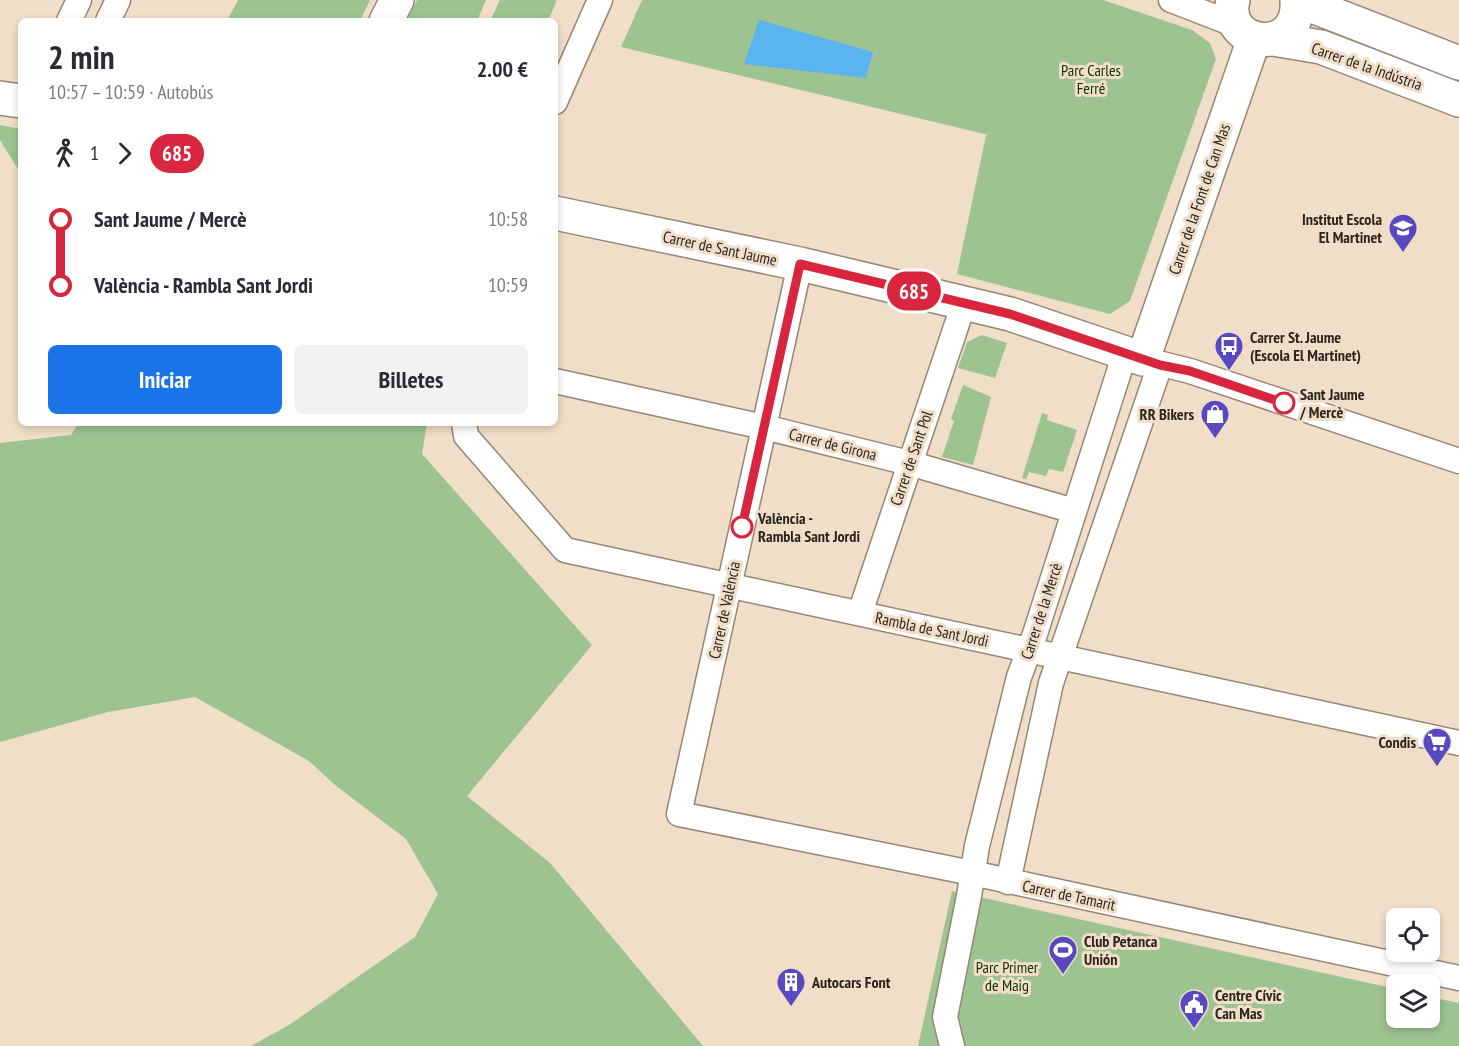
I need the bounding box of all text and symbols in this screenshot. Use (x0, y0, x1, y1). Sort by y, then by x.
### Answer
text: 2 min (48, 35, 115, 78)
street label: Carrer de la Indústria (1309, 38, 1425, 94)
text: 2.00 € (477, 55, 528, 83)
park label: Parc Carles Ferré (1061, 60, 1121, 98)
text: 10:57 – 10:59 · Autobús (48, 79, 213, 105)
street label: Carrer de la Font de Can Mas (1164, 121, 1234, 277)
icon: walk (48, 137, 81, 170)
icon: forward (108, 137, 141, 170)
text: 1 (90, 140, 99, 166)
text: 685 (162, 140, 192, 167)
text: Sant Jaume / Mercè (94, 205, 247, 233)
text: 10:58 (488, 206, 528, 232)
place label: Institut Escola El Martinet (1302, 209, 1382, 247)
school or university icon: Institut Escola El Martinet (1387, 212, 1419, 254)
street label: Carrer de Sant Jaume (661, 226, 779, 270)
text: València - Rambla Sant Jordi (94, 271, 313, 299)
text: 10:59 (488, 272, 528, 298)
line badge: 685 (880, 272, 948, 310)
text: 685 (899, 278, 929, 305)
place label: Carrer St. Jaume (Escola El Martinet) (1250, 327, 1361, 365)
bus stop icon: Carrer St. Jaume (Escola El Martinet) (1213, 330, 1245, 372)
button: Iniciar (48, 345, 282, 414)
button: Billetes (294, 345, 528, 414)
place label: Sant Jaume / Mercè (1299, 384, 1365, 422)
marker: Sant Jaume / Mercè (1273, 392, 1295, 414)
shop icon: RR Bikers (1199, 398, 1231, 440)
place label: RR Bikers (1140, 404, 1194, 424)
street label: Carrer de Sant Pol (885, 408, 937, 508)
street label: Carrer de Girona (787, 423, 879, 465)
place label: València - Rambla Sant Jordi (757, 508, 860, 546)
marker: València - Rambla Sant Jordi (731, 516, 753, 538)
street label: Carrer de València (704, 559, 744, 661)
street label: Carrer de la Mercè (1016, 560, 1066, 662)
street label: Rambla de Sant Jordi (873, 607, 991, 651)
supermarket icon: Condis (1421, 726, 1453, 768)
place label: Condis (1379, 732, 1416, 752)
street label: Carrer de Tamarit (1021, 875, 1118, 915)
map controls (1386, 908, 1440, 1028)
button: locate (1386, 908, 1440, 962)
place label: Club Petanca Unión (1084, 931, 1158, 969)
sports icon: Club Petanca Unión (1047, 934, 1079, 976)
park label: Parc Primer de Maig (976, 957, 1039, 995)
building icon: Autocars Font (775, 966, 807, 1008)
place label: Autocars Font (811, 972, 891, 992)
button: layers (1386, 974, 1440, 1028)
place label: Centre Cívic Can Mas (1215, 985, 1282, 1023)
public building icon: Centre Cívic Can Mas (1178, 988, 1210, 1030)

